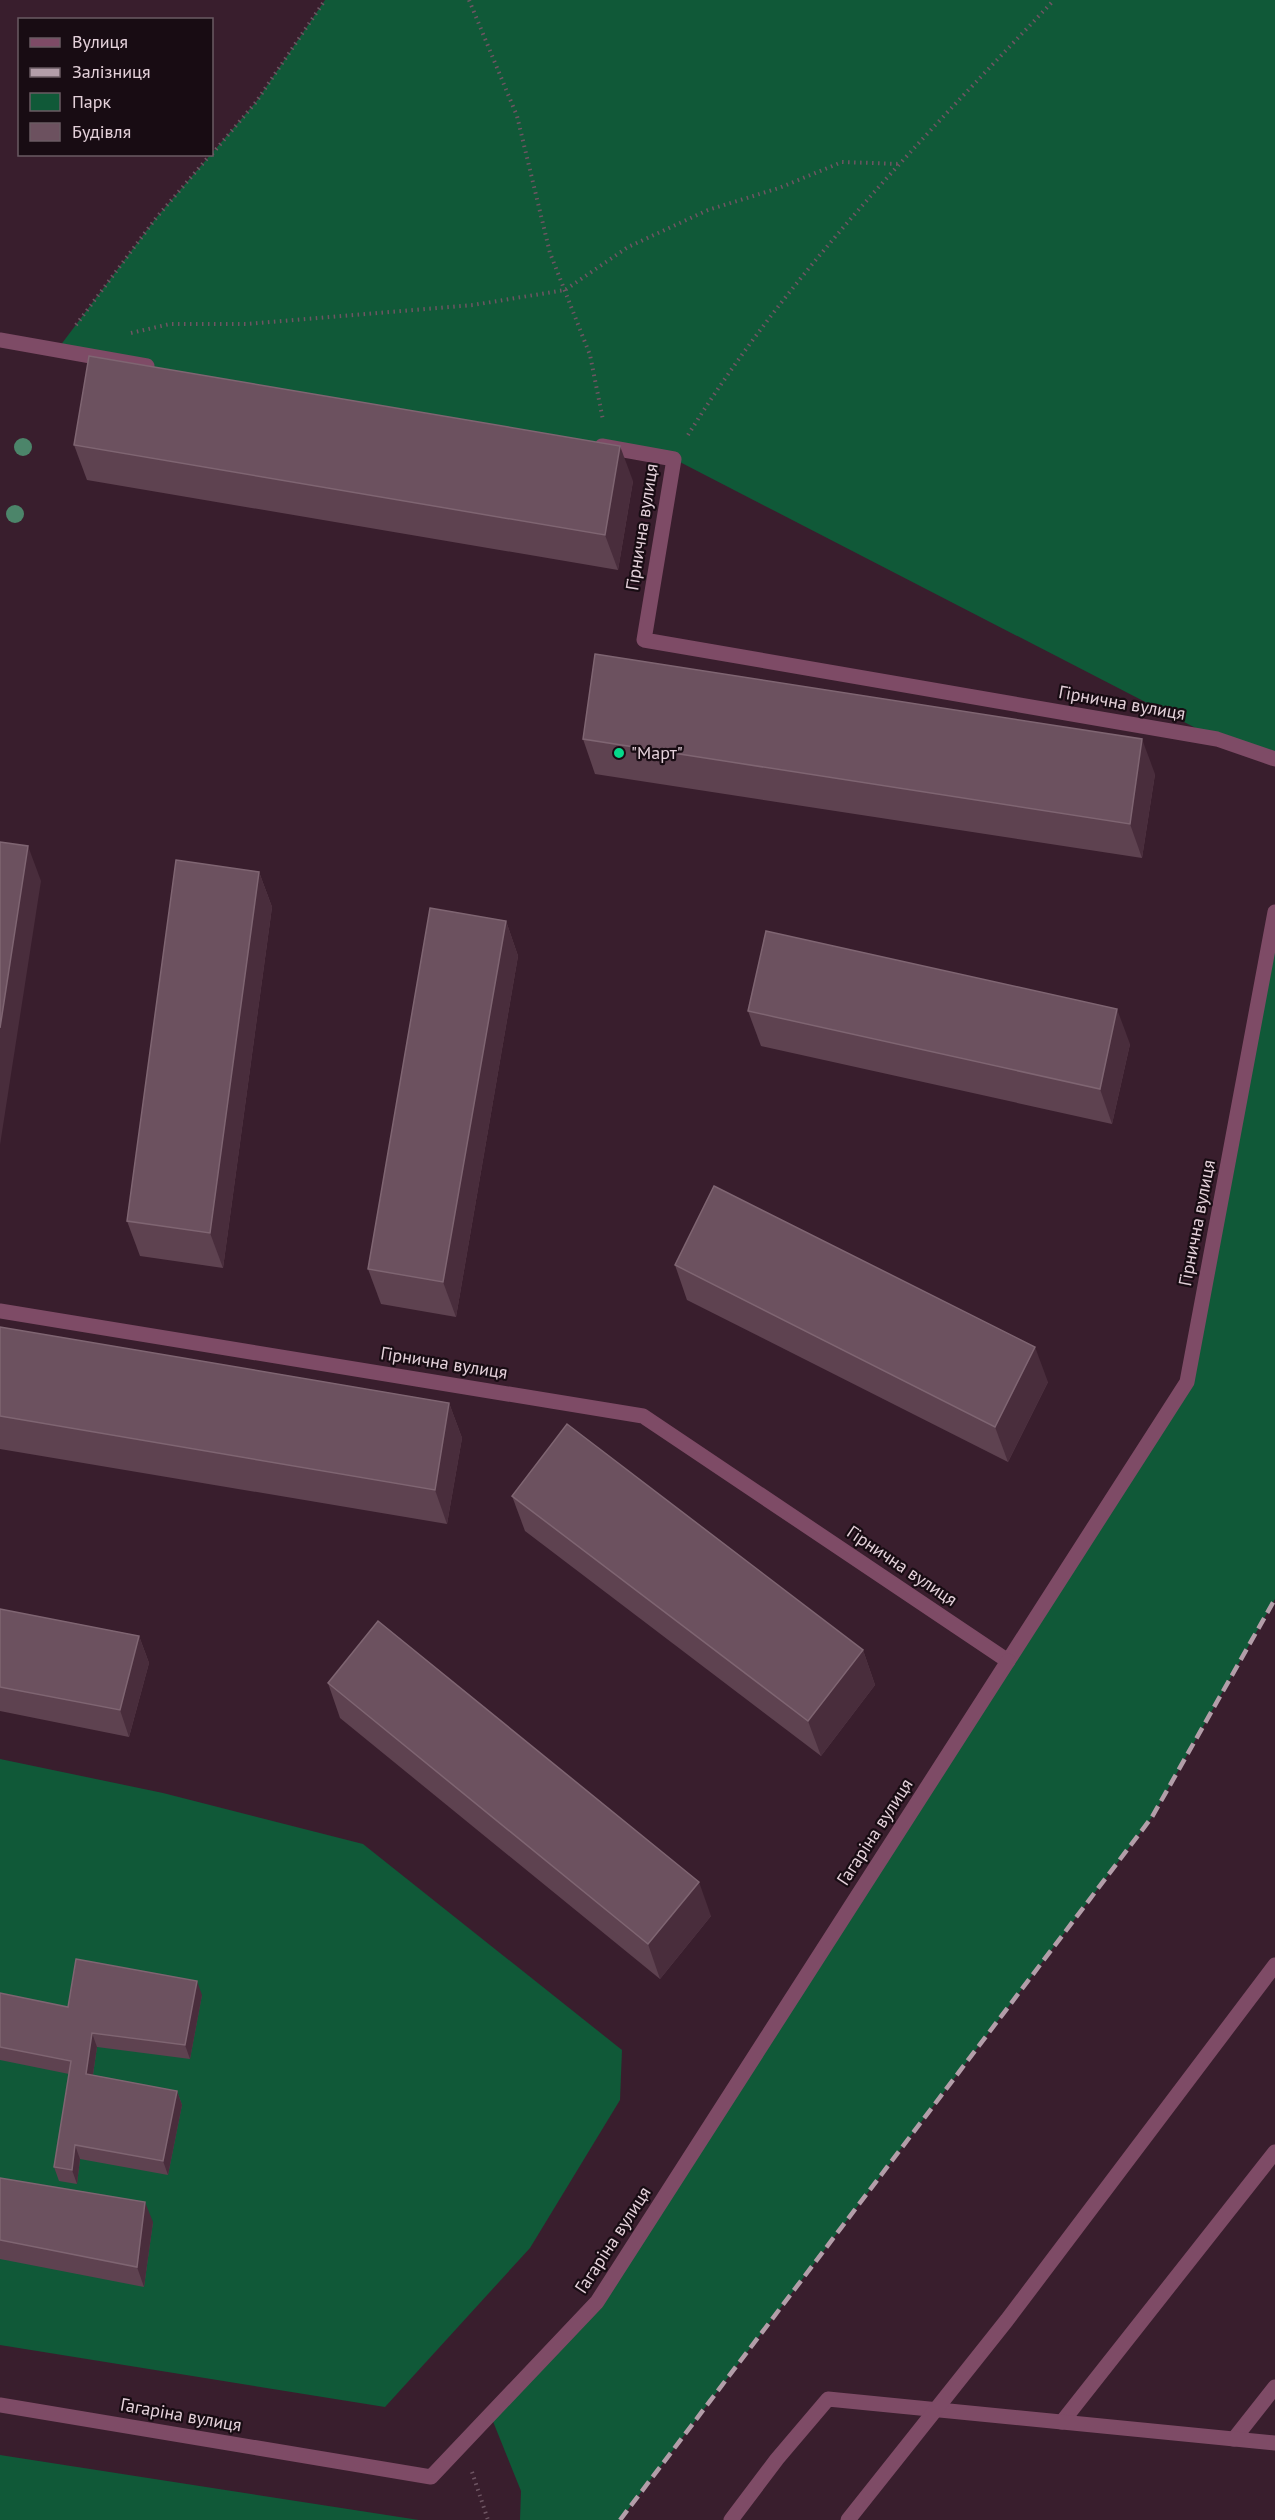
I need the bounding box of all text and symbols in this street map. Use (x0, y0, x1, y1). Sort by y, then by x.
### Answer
legend (18, 18, 213, 156)
text: Вулиця (72, 30, 128, 53)
text: Залізниця (72, 60, 150, 83)
text: Парк (72, 90, 112, 113)
text: Будівля (72, 120, 131, 143)
street label: Гірнична вулиця (620, 462, 663, 592)
street label: Гірнична вулиця (1057, 680, 1187, 725)
place label: "Март" (631, 741, 683, 764)
marker: "Март" (612, 746, 626, 760)
street label: Гірнична вулиця (1173, 1158, 1220, 1288)
street label: Гірнична вулиця (379, 1341, 509, 1384)
street label: Гірнична вулиця (843, 1520, 962, 1611)
street label: Гагаріна вулиця (831, 1774, 918, 1890)
street label: Гагаріна вулиця (569, 2182, 656, 2298)
street label: Гагаріна вулиця (119, 2393, 244, 2437)

